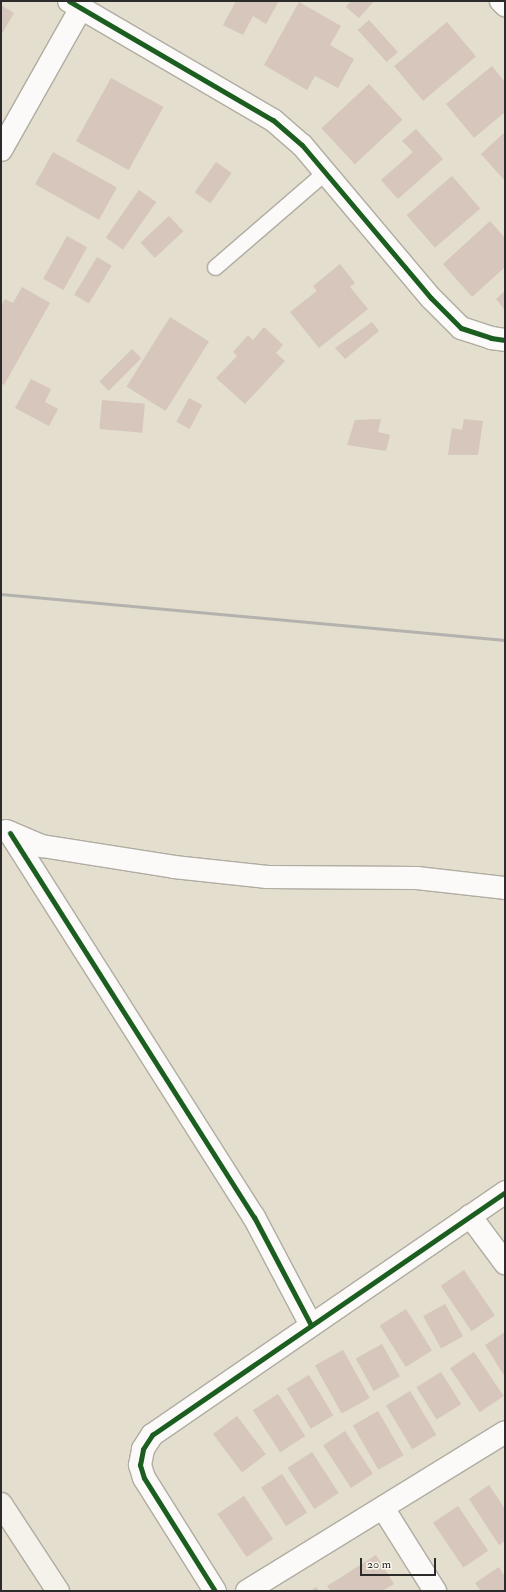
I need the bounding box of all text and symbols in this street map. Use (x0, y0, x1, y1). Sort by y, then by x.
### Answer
scale bar (362, 1550, 438, 1576)
text: 20 m (367, 1557, 391, 1572)

